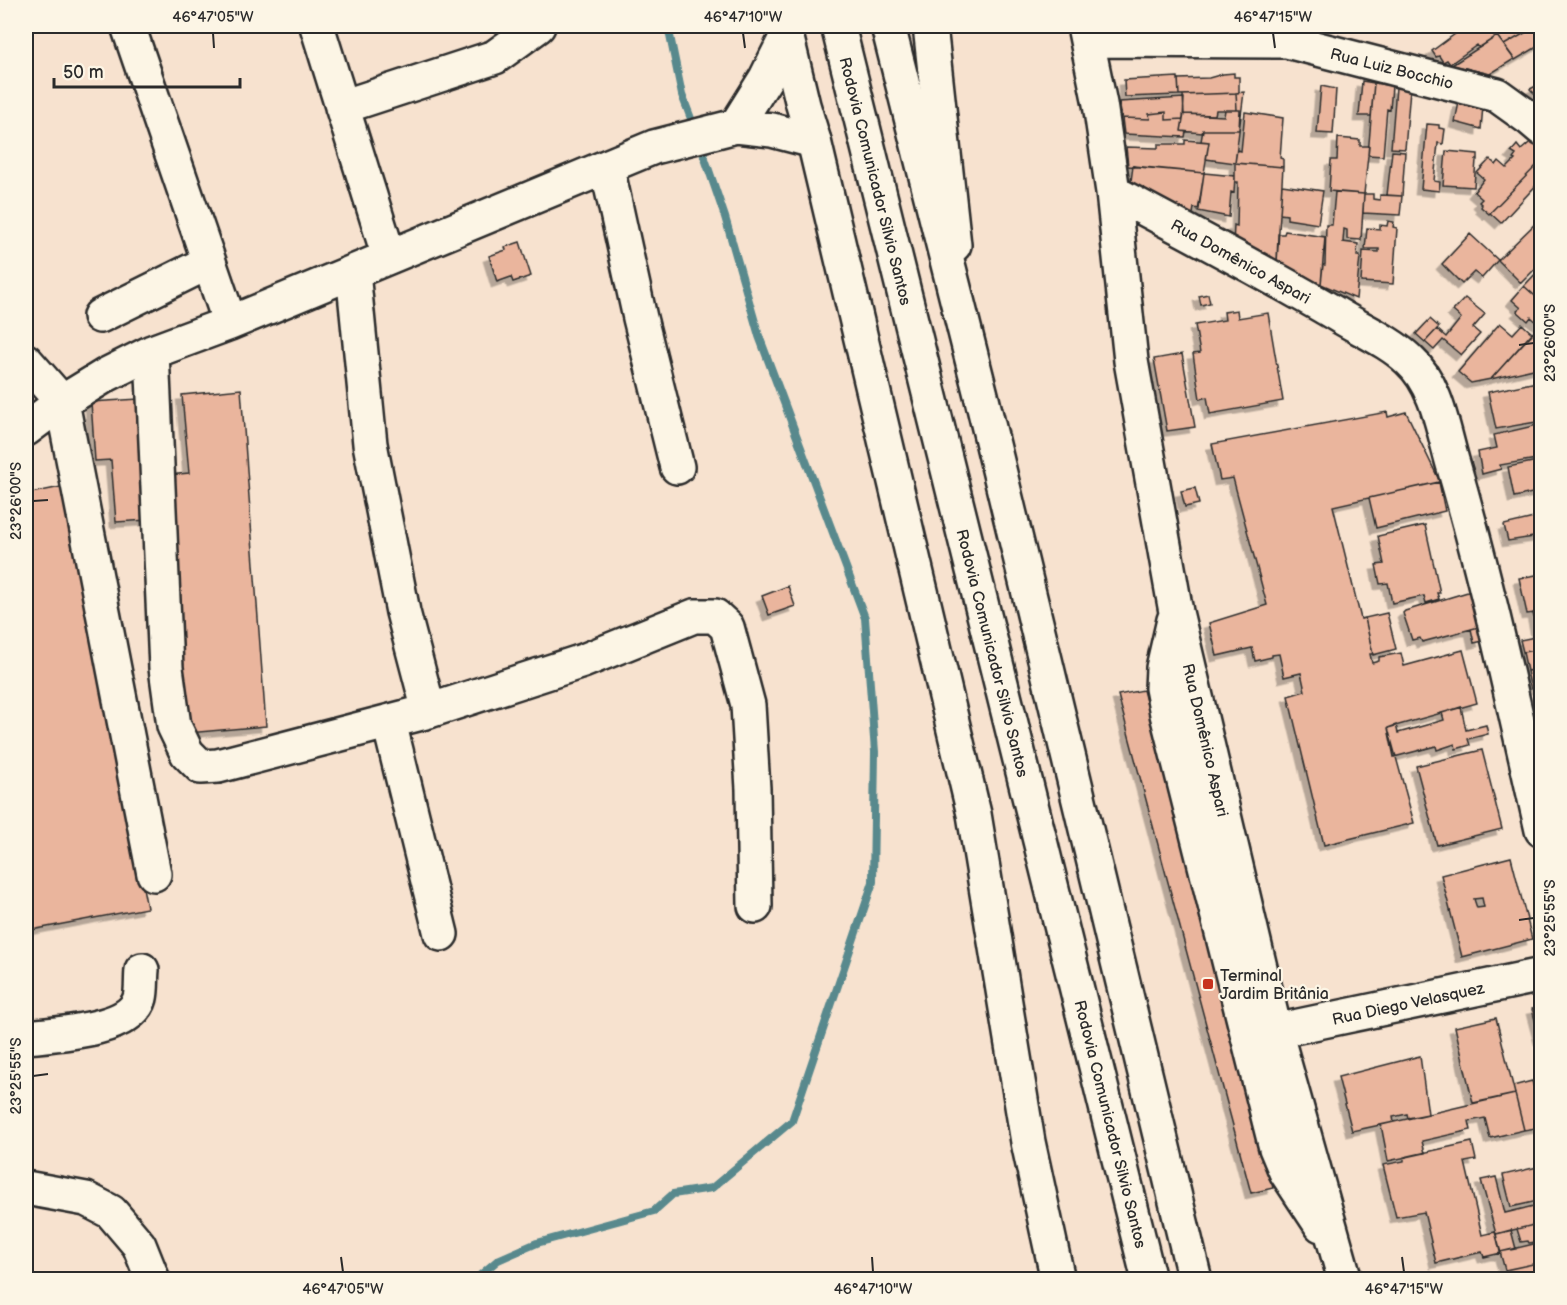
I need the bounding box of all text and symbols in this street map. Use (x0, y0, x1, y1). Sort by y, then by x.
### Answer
text: 46°47'05"W (172, 8, 254, 27)
text: 46°47'10"W (704, 8, 783, 27)
text: 46°47'15"W (1234, 8, 1313, 27)
street label: Rua Luiz Bocchio (1328, 45, 1455, 94)
scale bar (54, 51, 240, 89)
street label: Rodovia Comunicador Silvio Santos (834, 55, 915, 307)
text: 50 m (63, 62, 104, 83)
street label: Rua Domênico Aspari (1167, 216, 1313, 309)
text: 23°26'00"S (1541, 304, 1560, 382)
text: 23°26'00"S (7, 462, 26, 540)
street label: Rodovia Comunicador Silvio Santos (951, 527, 1032, 779)
street label: Rua Domênico Aspari (1178, 662, 1231, 819)
text: 23°25'55"S (1541, 879, 1560, 957)
place label: Terminal Jardim Britânia (1220, 967, 1329, 1004)
marker: Terminal Jardim Britânia (1201, 977, 1215, 991)
street label: Rua Diego Velasquez (1331, 979, 1486, 1030)
street label: Rodovia Comunicador Silvio Santos (1069, 998, 1150, 1250)
text: 23°25'55"S (7, 1037, 26, 1115)
text: 46°47'05"W (302, 1280, 384, 1299)
text: 46°47'10"W (834, 1280, 913, 1299)
text: 46°47'15"W (1365, 1280, 1444, 1299)

